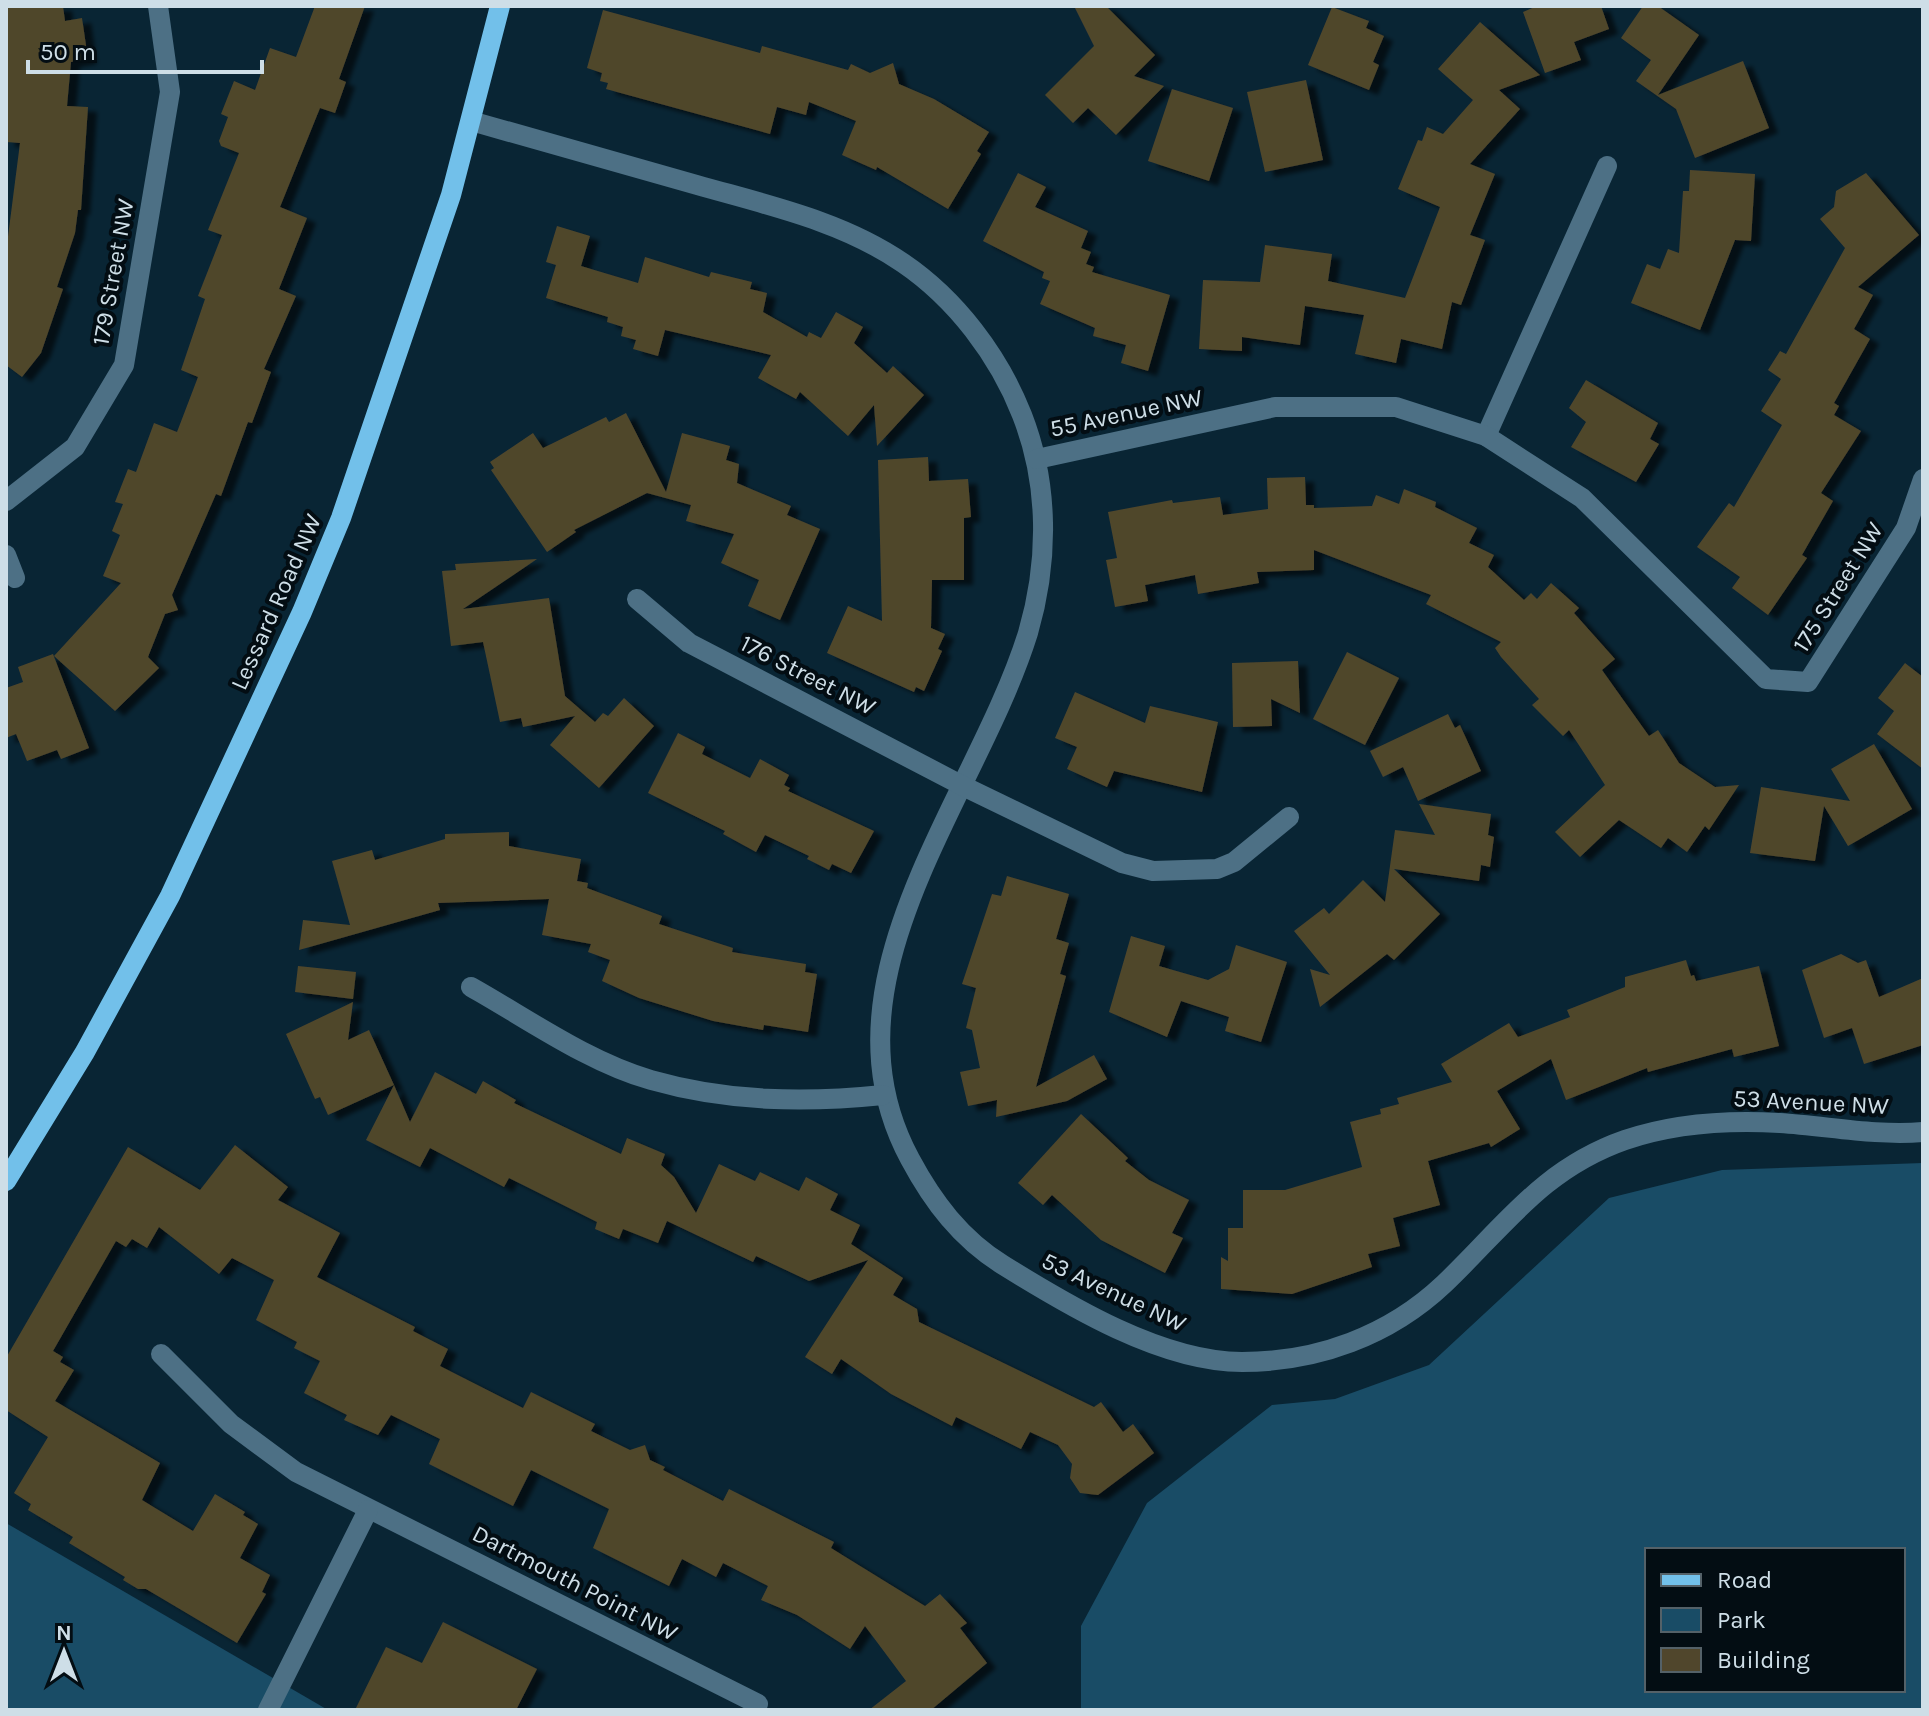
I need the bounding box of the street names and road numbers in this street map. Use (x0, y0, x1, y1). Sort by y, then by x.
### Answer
street label: 179 Street NW (86, 196, 140, 347)
street label: 55 Avenue NW (1047, 383, 1205, 443)
street label: Lessard Road NW (225, 509, 328, 694)
street label: 175 Street NW (1787, 516, 1889, 657)
street label: 176 Street NW (736, 629, 881, 721)
street label: 53 Avenue NW (1732, 1084, 1890, 1120)
street label: 53 Avenue NW (1037, 1246, 1191, 1338)
street label: Dartmouth Point NW (468, 1519, 683, 1647)

